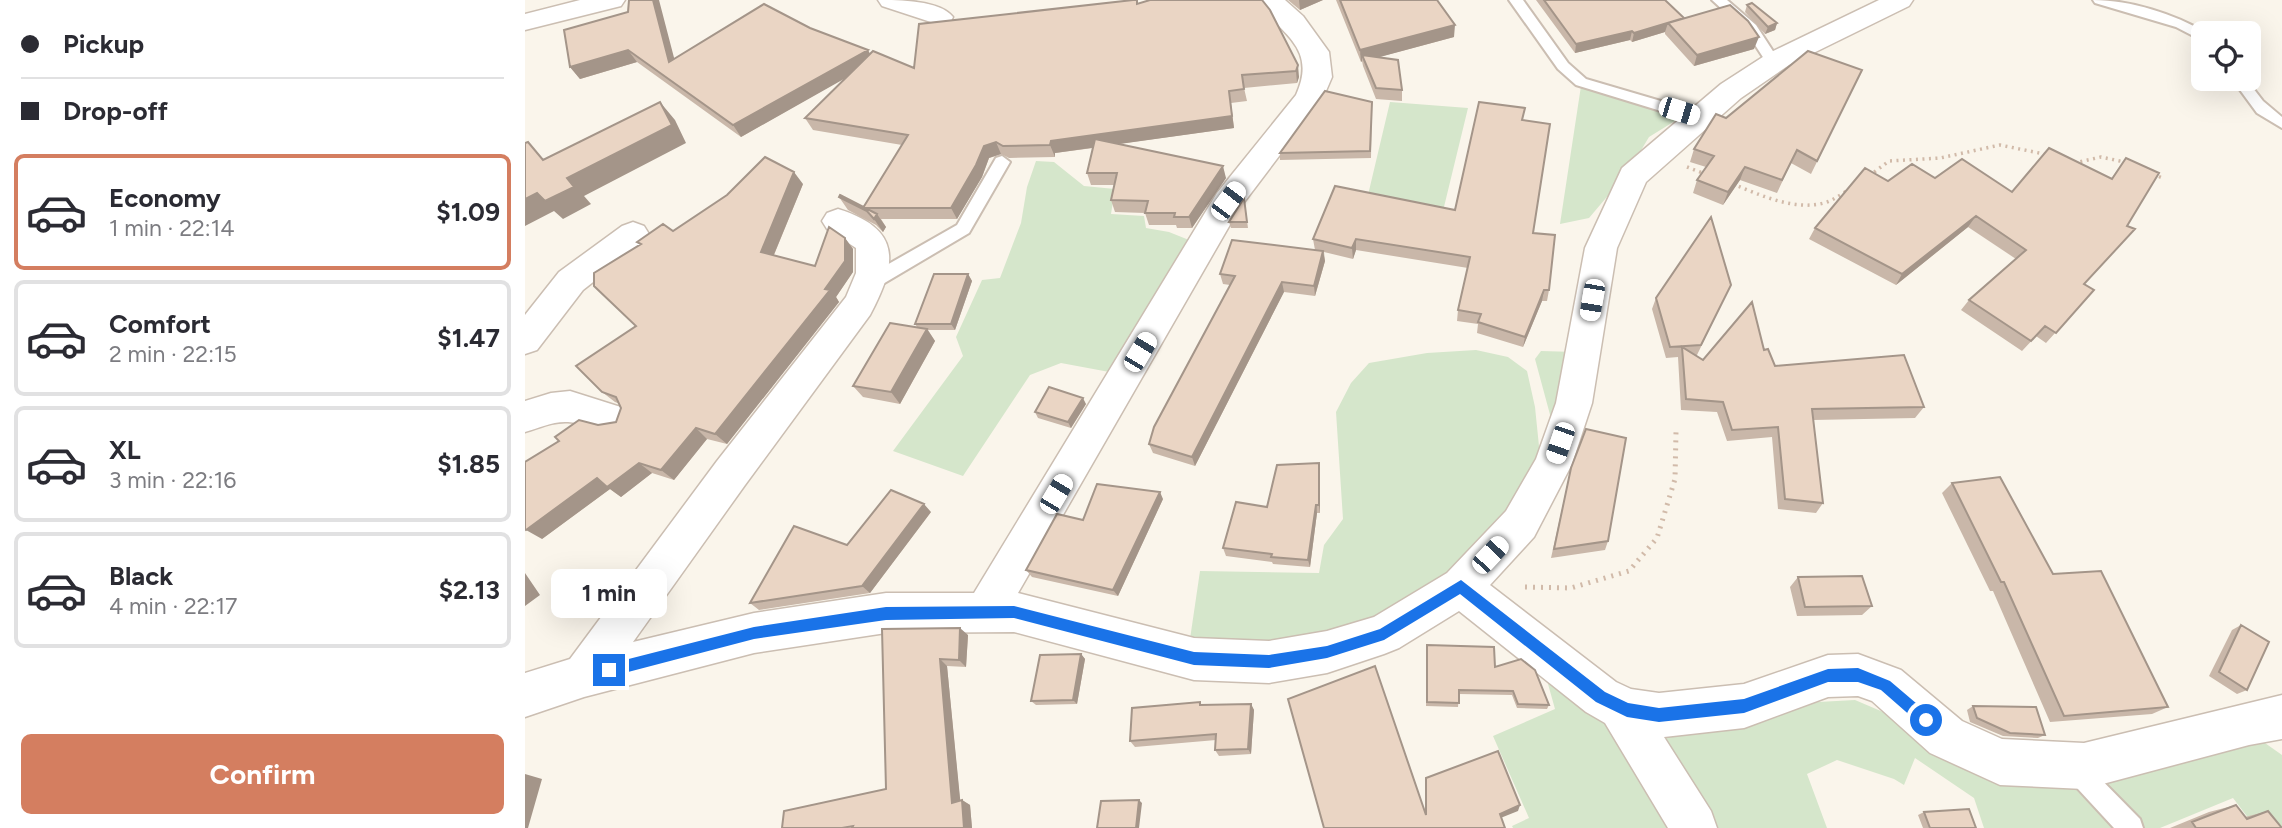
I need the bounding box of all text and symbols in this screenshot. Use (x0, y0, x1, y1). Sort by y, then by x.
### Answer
map controls (2191, 21, 2261, 91)
button: locate (2191, 21, 2261, 91)
text: Pickup (63, 28, 144, 60)
text: Drop-off (63, 95, 168, 127)
car (1656, 95, 1703, 127)
car (1207, 178, 1250, 224)
icon: car (25, 181, 88, 244)
text: Economy (109, 182, 221, 214)
text: $1.09 (436, 196, 500, 228)
text: 1 min · 22:14 (109, 214, 234, 242)
car (1579, 277, 1606, 323)
icon: car (25, 307, 88, 370)
text: Comfort (109, 308, 211, 340)
text: $1.47 (437, 322, 500, 354)
car (1121, 329, 1160, 375)
text: 2 min · 22:15 (109, 340, 237, 368)
car (1544, 420, 1577, 466)
icon: car (25, 433, 88, 496)
text: XL (109, 434, 141, 466)
text: $1.85 (437, 448, 500, 480)
text: 3 min · 22:16 (109, 466, 236, 494)
car (1037, 471, 1076, 517)
car (1468, 532, 1513, 578)
icon: car (25, 559, 88, 622)
text: Black (109, 560, 173, 592)
callout: 1 min (551, 568, 667, 618)
text: $2.13 (439, 574, 500, 606)
text: 1 min (582, 579, 636, 607)
text: 4 min · 22:17 (109, 592, 237, 620)
route end (593, 654, 625, 686)
route start (1910, 704, 1942, 736)
button: Confirm (21, 734, 504, 814)

